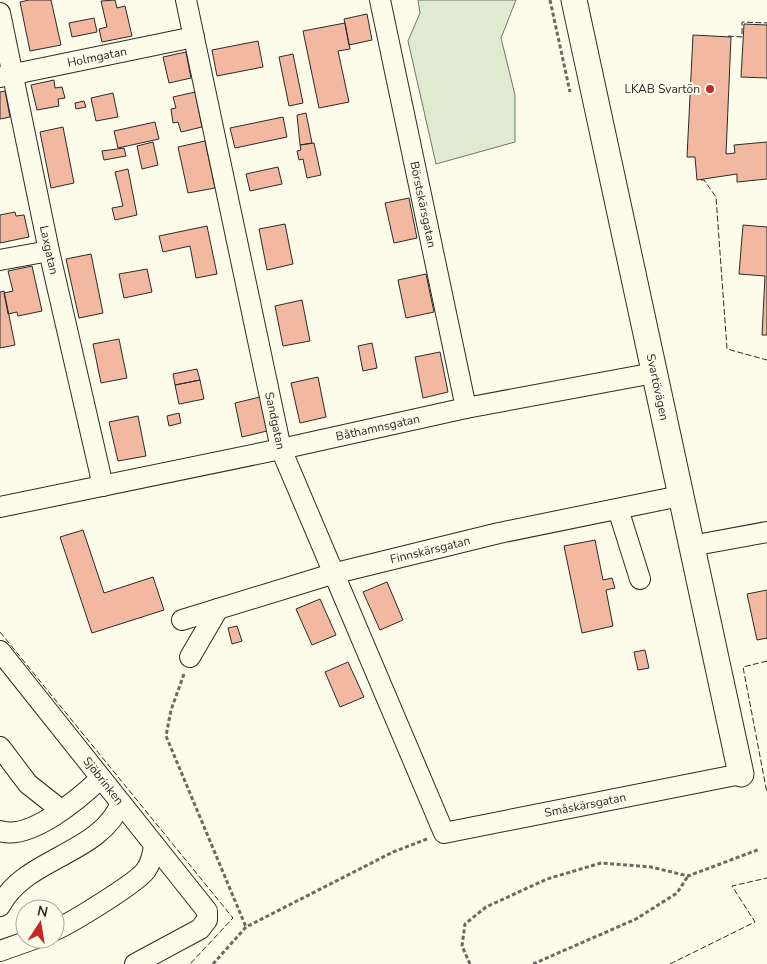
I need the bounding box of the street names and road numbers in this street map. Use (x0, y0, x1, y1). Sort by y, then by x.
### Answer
street label: Holmgatan (66, 43, 128, 71)
street label: Börstskärsgatan (406, 160, 440, 249)
street label: Laxgatan (36, 224, 62, 276)
street label: Svartövägen (643, 352, 672, 422)
street label: Sandgatan (261, 390, 289, 451)
street label: Båthamnsgatan (334, 410, 421, 445)
street label: Finnskärsgatan (388, 532, 472, 567)
street label: Sjöbrinken (79, 754, 127, 808)
street label: Småskärsgatan (543, 789, 627, 821)

